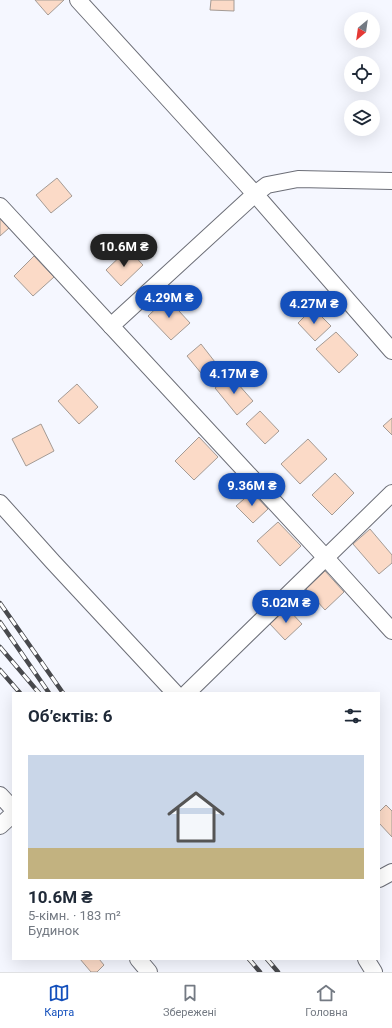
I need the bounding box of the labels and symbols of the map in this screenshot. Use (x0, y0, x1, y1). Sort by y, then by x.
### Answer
north arrow (344, 12, 380, 48)
pin: 10.6M ₴ (87, 234, 161, 268)
pin: 4.29M ₴ (132, 285, 206, 319)
pin: 4.27M ₴ (277, 291, 351, 325)
pin: 4.17M ₴ (197, 361, 271, 395)
pin: 9.36M ₴ (215, 473, 289, 507)
pin: 5.02M ₴ (249, 590, 323, 624)

